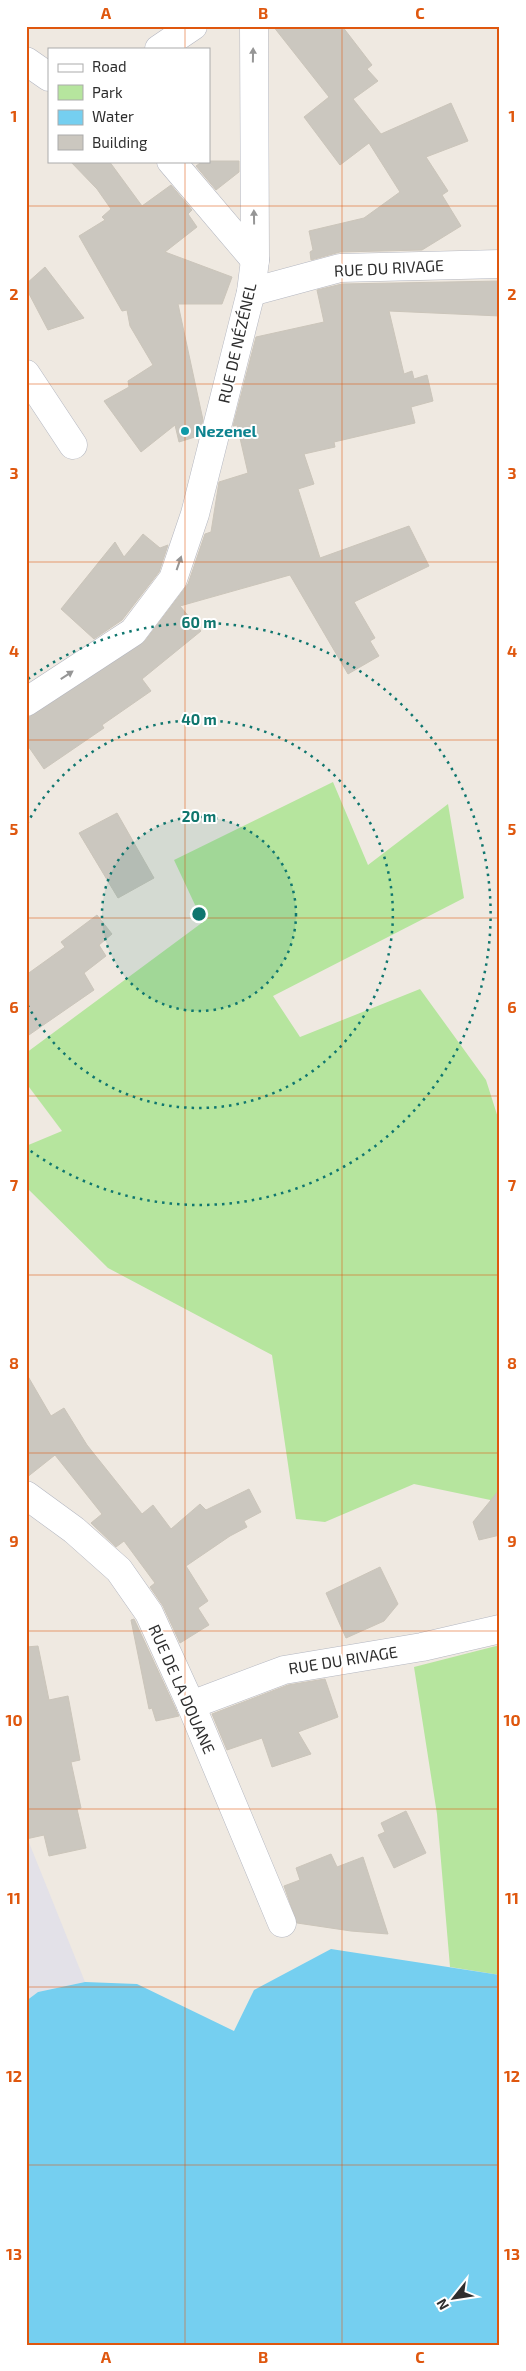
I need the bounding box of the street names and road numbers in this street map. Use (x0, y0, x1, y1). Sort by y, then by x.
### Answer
street label: RUE DU RIVAGE (333, 255, 444, 280)
street label: RUE DE NÉZÉNEL (213, 281, 260, 405)
street label: RUE DE LA DOUANE (145, 1621, 220, 1756)
street label: RUE DU RIVAGE (287, 1642, 399, 1678)

